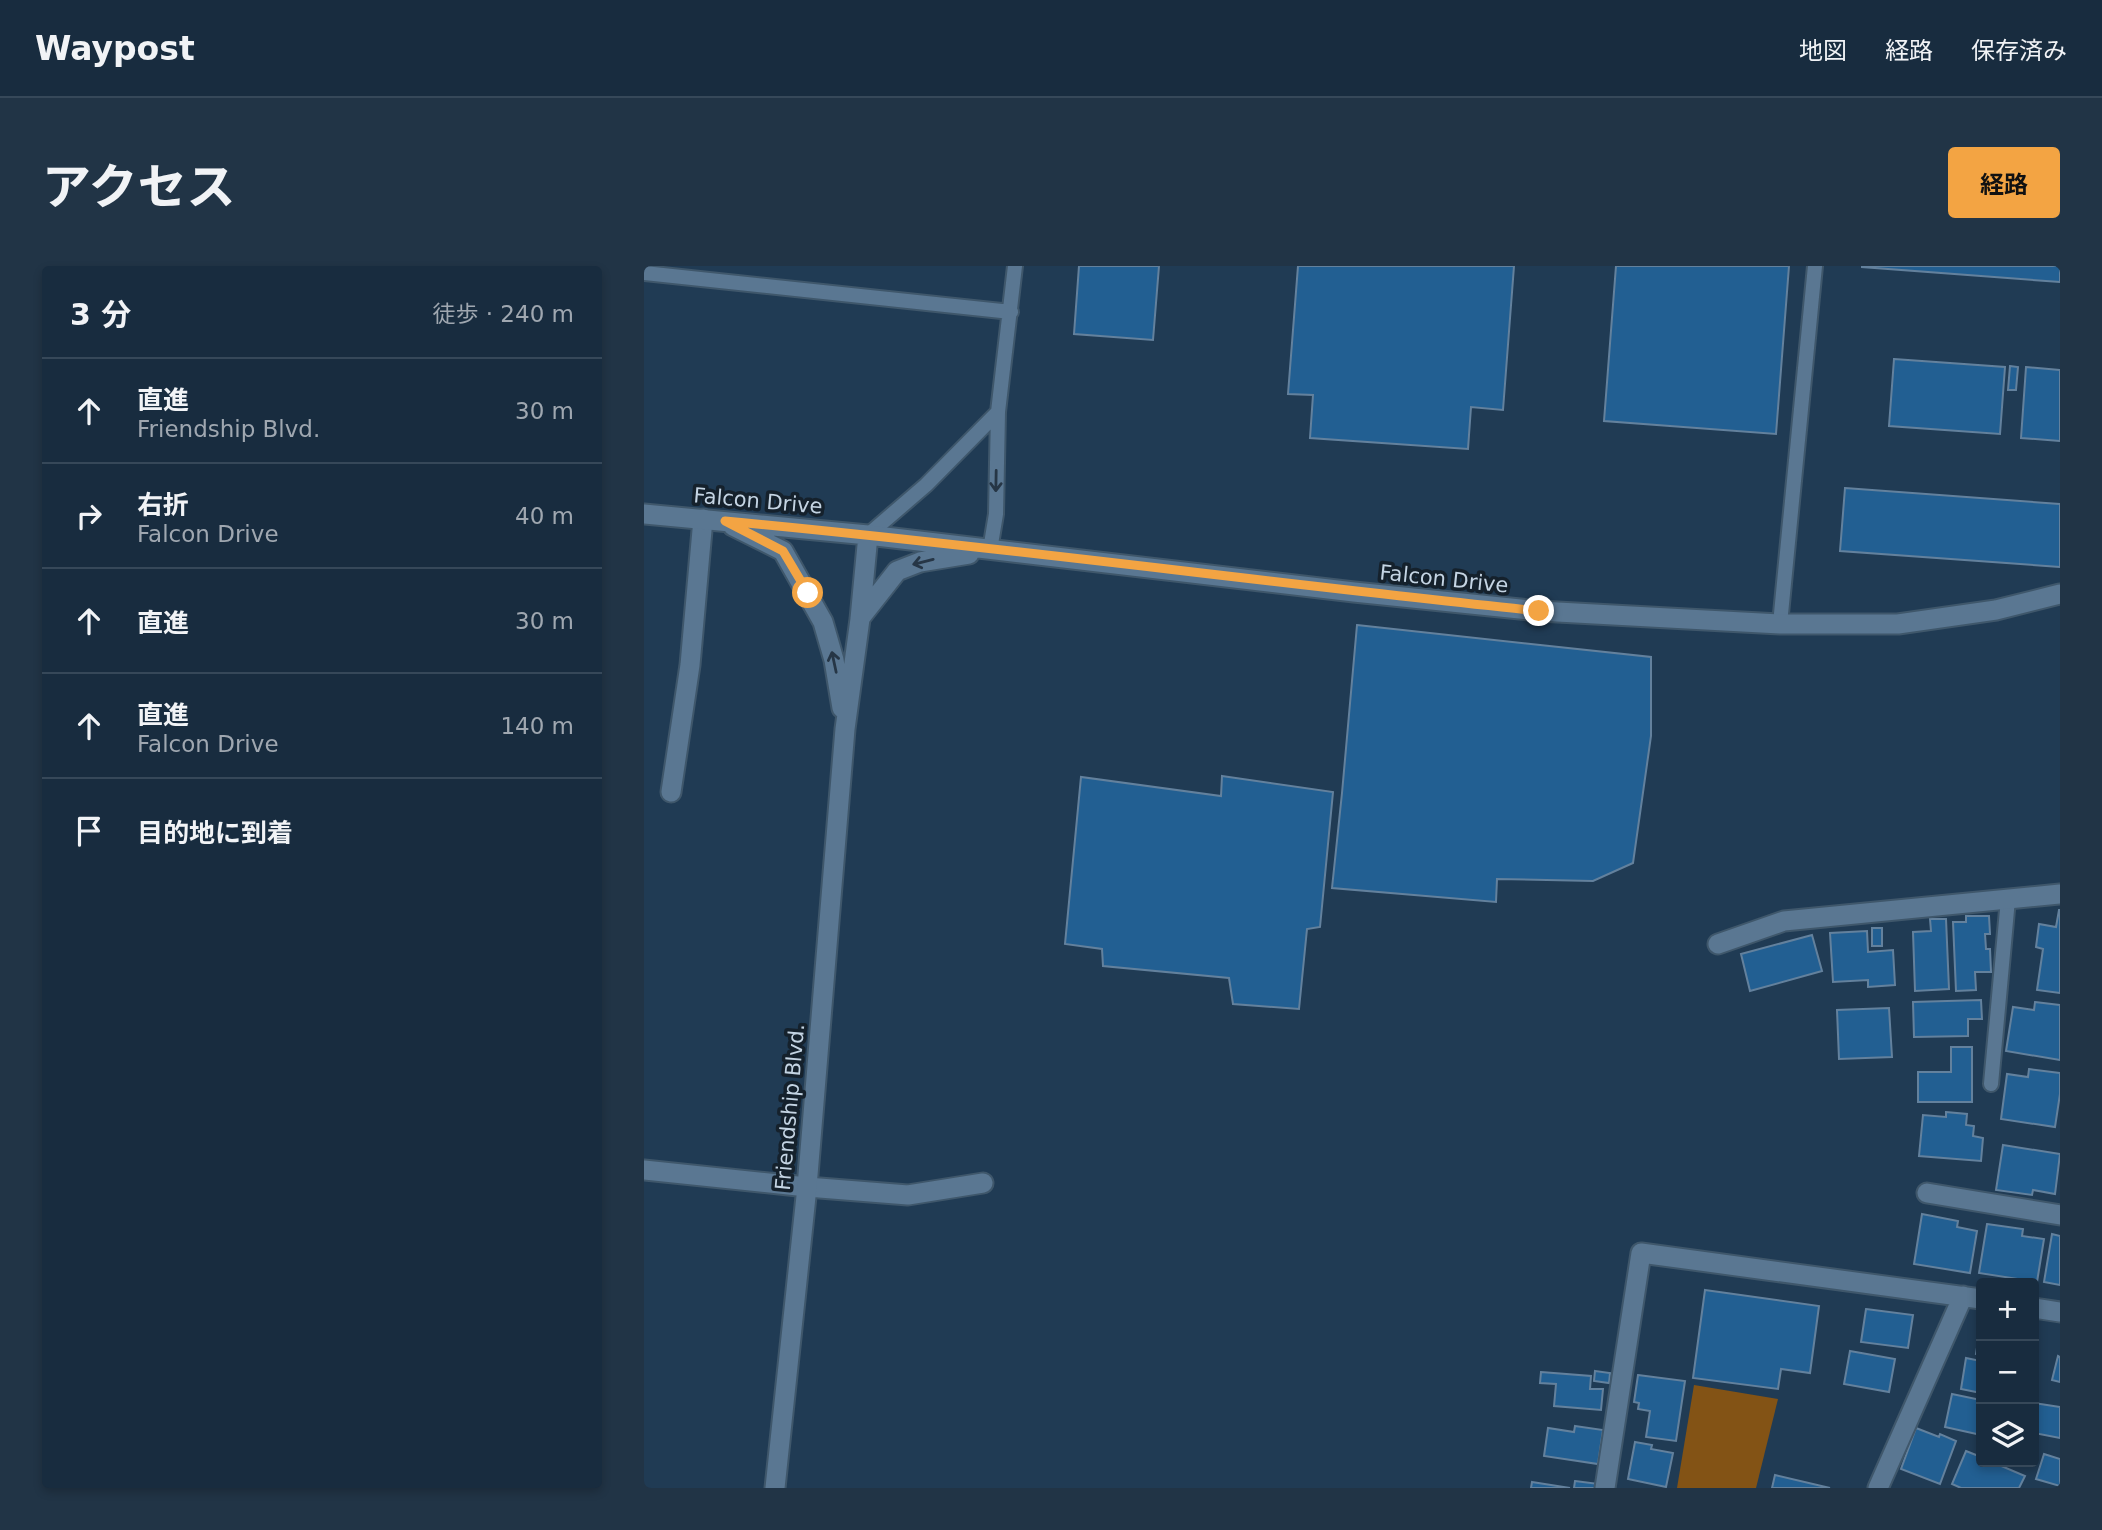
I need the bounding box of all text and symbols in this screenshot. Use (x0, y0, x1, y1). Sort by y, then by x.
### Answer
text: Waypost (35, 29, 195, 68)
text: 地図 (1799, 37, 1847, 65)
text: 経路 (1885, 37, 1933, 65)
text: 保存済み (1971, 37, 2067, 65)
button: 経路 (1948, 147, 2060, 218)
text: アクセス (42, 159, 236, 216)
text: 3 分 (70, 297, 131, 332)
text: 徒歩 · 240 m (432, 301, 574, 327)
text: 直進 (137, 385, 189, 415)
icon: ahead (70, 392, 108, 430)
text: 30 m (515, 398, 574, 424)
text: Friendship Blvd. (137, 416, 320, 442)
one-way arrow (990, 469, 1003, 492)
street label: Falcon Drive (693, 483, 823, 519)
text: 右折 (137, 490, 189, 520)
icon: right (70, 497, 108, 535)
text: 40 m (515, 503, 574, 529)
text: Falcon Drive (137, 521, 279, 547)
one-way arrow (913, 556, 935, 569)
street label: Falcon Drive (1378, 560, 1510, 598)
route start (792, 577, 823, 608)
route end (1523, 595, 1554, 626)
icon: ahead (70, 602, 108, 640)
text: 直進 (137, 608, 189, 638)
text: 30 m (515, 608, 574, 634)
one-way arrow (827, 651, 840, 674)
text: 直進 (137, 700, 189, 730)
icon: ahead (70, 707, 108, 745)
text: 140 m (500, 713, 574, 739)
text: Falcon Drive (137, 731, 279, 757)
icon: arrive (70, 812, 108, 850)
text: 目的地に到着 (137, 818, 293, 848)
street label: Friendship Blvd. (771, 1023, 809, 1191)
map controls (1976, 1278, 2039, 1467)
button: + (1976, 1278, 2039, 1341)
button: − (1976, 1341, 2039, 1404)
button: layers (1976, 1404, 2039, 1467)

